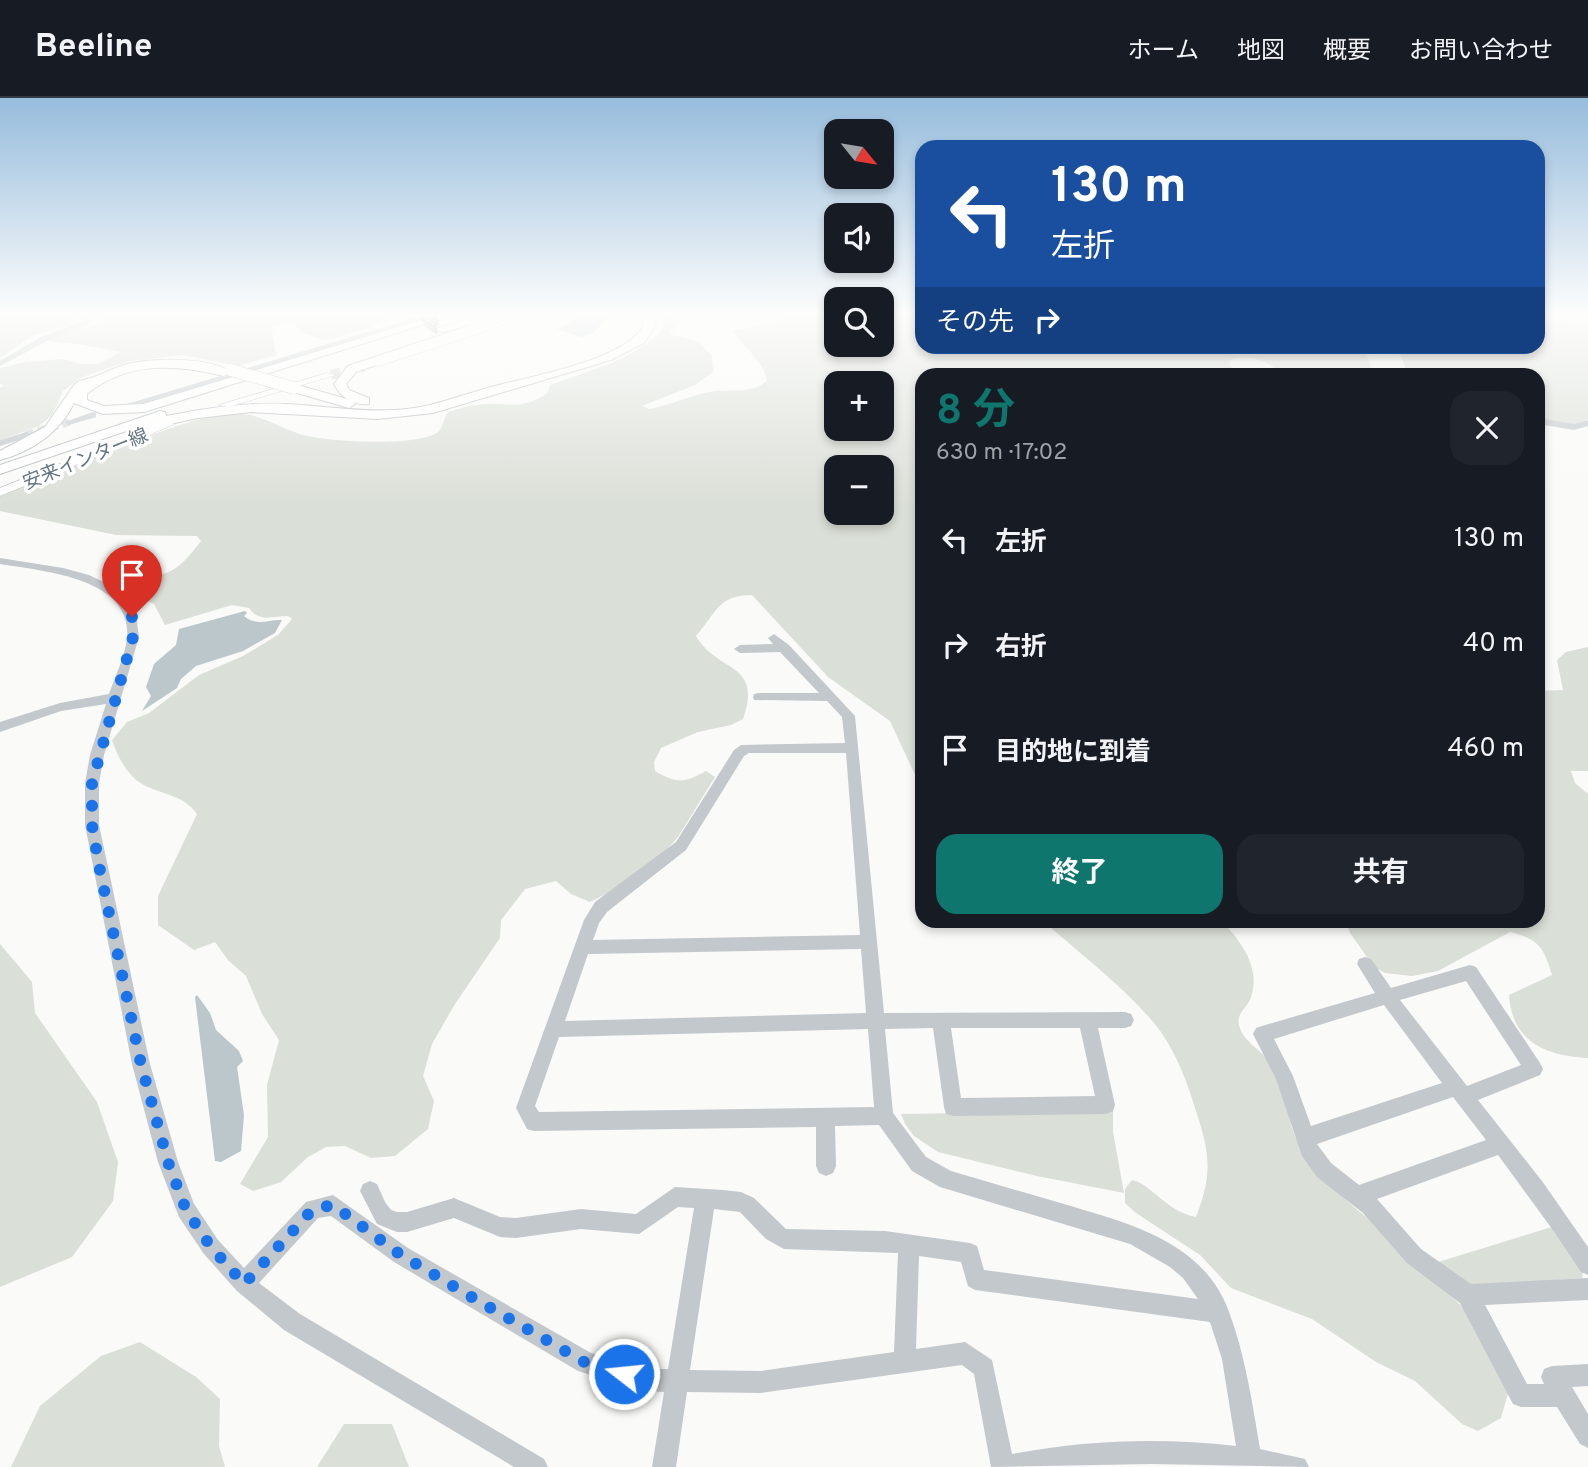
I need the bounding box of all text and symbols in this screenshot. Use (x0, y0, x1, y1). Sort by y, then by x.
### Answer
text: Beeline (35, 27, 152, 69)
text: ホーム (1128, 37, 1199, 67)
text: 地図 (1237, 37, 1285, 67)
text: 概要 (1323, 37, 1371, 67)
text: お問い合わせ (1409, 37, 1553, 67)
north arrow (824, 119, 894, 189)
map controls (824, 119, 894, 525)
text: 130 m (1051, 158, 1187, 220)
icon: left (936, 168, 1027, 259)
button: sound (824, 203, 894, 273)
text: 左折 (1051, 228, 1115, 268)
button: search (824, 287, 894, 357)
icon: right (1028, 301, 1066, 339)
text: その先 (936, 307, 1014, 340)
button: + (824, 371, 894, 441)
text: 8 分 (936, 386, 1015, 439)
button: close (1450, 391, 1524, 465)
street label: 安来インター線 (20, 424, 152, 496)
text: 630 m · 17:02 (936, 439, 1067, 468)
button: − (824, 455, 894, 525)
icon: left (936, 521, 974, 559)
text: 130 m (1454, 523, 1524, 556)
text: 左折 (995, 527, 1047, 560)
pin (102, 545, 162, 617)
icon: arrive (113, 556, 151, 594)
icon: right (936, 626, 974, 664)
text: 40 m (1463, 628, 1524, 661)
text: 右折 (995, 632, 1047, 665)
icon: arrive (936, 731, 974, 769)
text: 460 m (1448, 733, 1524, 766)
text: 目的地に到着 (995, 737, 1151, 770)
button: 終了 (936, 834, 1223, 914)
button: 共有 (1237, 834, 1524, 914)
position arrow (587, 1337, 661, 1411)

